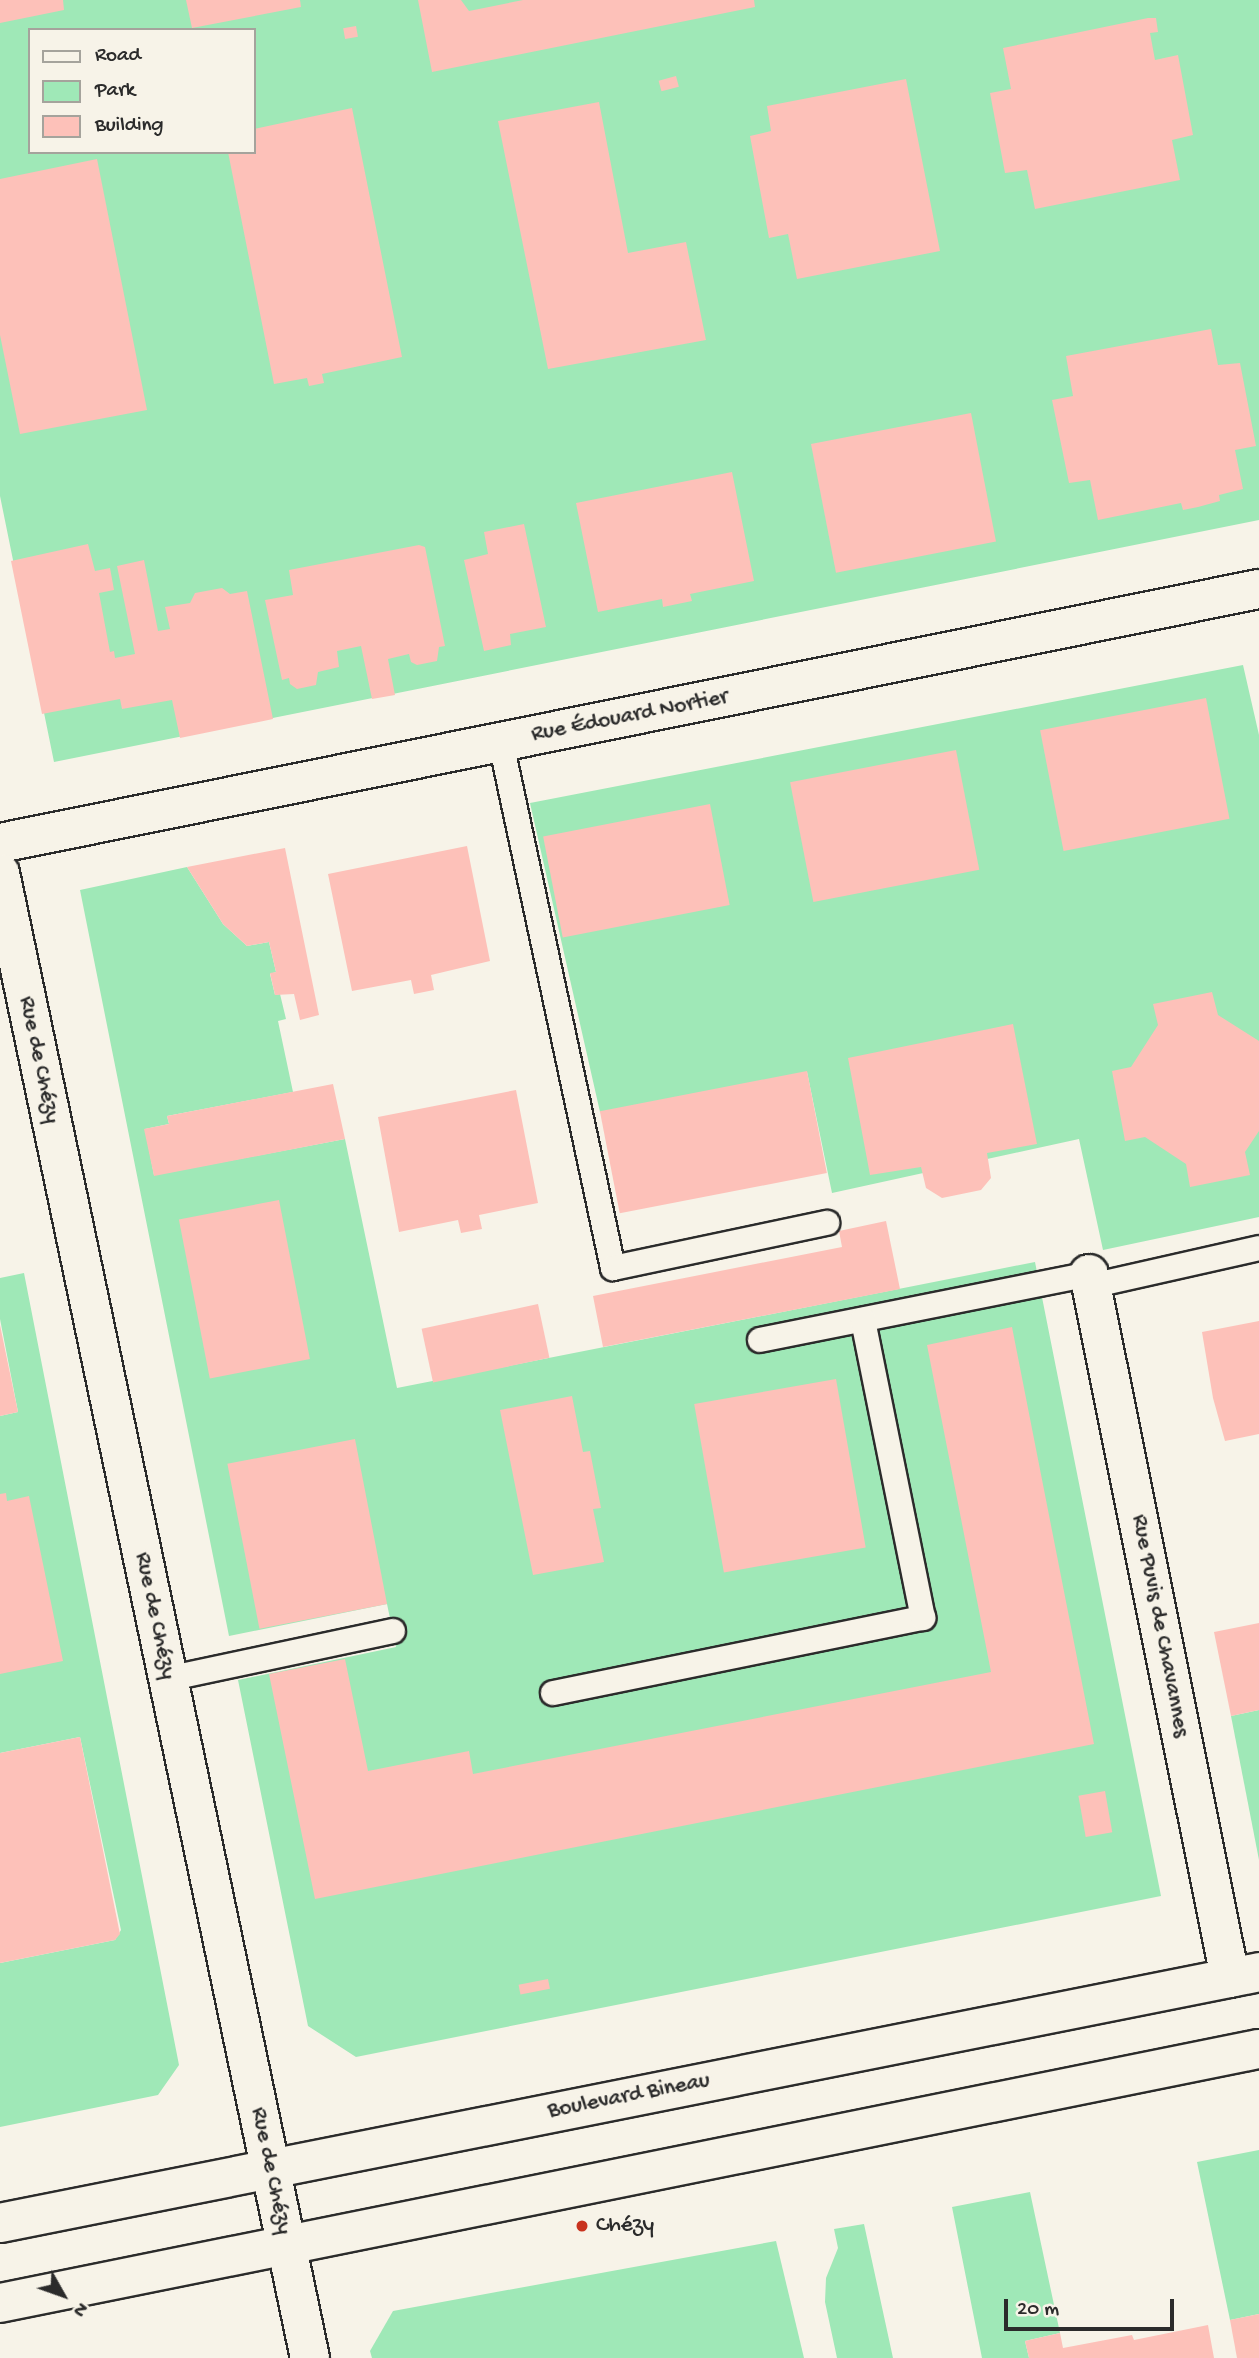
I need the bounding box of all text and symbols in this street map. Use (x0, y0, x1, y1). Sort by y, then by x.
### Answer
legend (28, 28, 256, 154)
text: Road (95, 44, 141, 69)
text: Park (95, 79, 135, 104)
text: Building (95, 114, 164, 139)
street label: Rue Édouard Nortier (529, 684, 731, 750)
street label: Rue de Chézy (11, 994, 65, 1126)
street label: Rue Puvis de Chavannes (1124, 1512, 1194, 1740)
street label: Rue de Chézy (127, 1550, 181, 1682)
street label: Boulevard Bineau (546, 2068, 712, 2126)
street label: Rue de Chézy (243, 2105, 297, 2237)
place label: Chézy (596, 2212, 654, 2240)
marker: Chézy (574, 2218, 590, 2234)
north arrow (28, 2260, 98, 2330)
scale bar (1007, 2284, 1177, 2328)
text: N (67, 2297, 92, 2321)
text: 20 m (1017, 2298, 1059, 2323)

